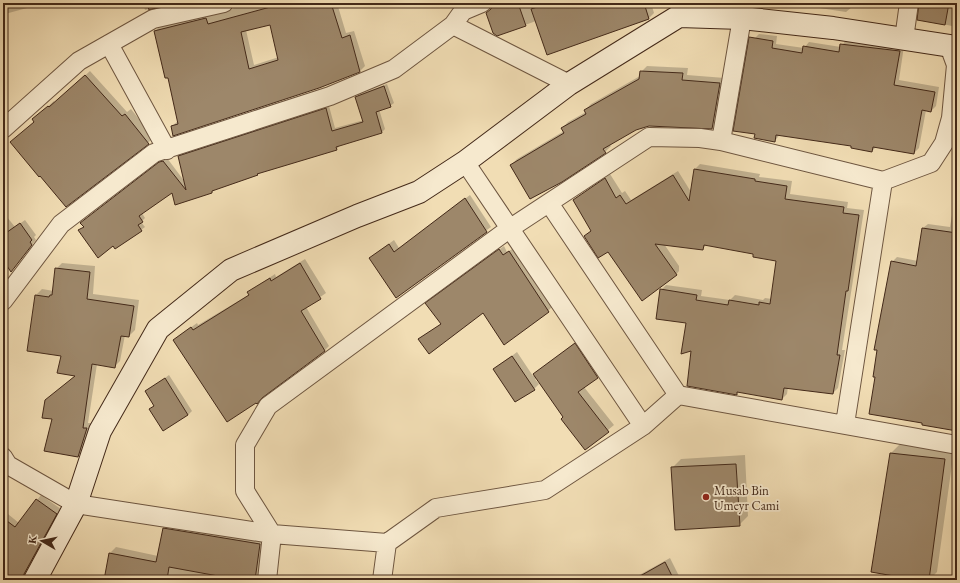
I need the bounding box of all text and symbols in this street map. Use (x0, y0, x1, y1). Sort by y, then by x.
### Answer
place label: Musab Bin Umeyr Cami (714, 482, 779, 514)
marker: Musab Bin Umeyr Cami (701, 492, 711, 502)
north arrow (22, 521, 62, 561)
text: K (25, 534, 40, 545)

